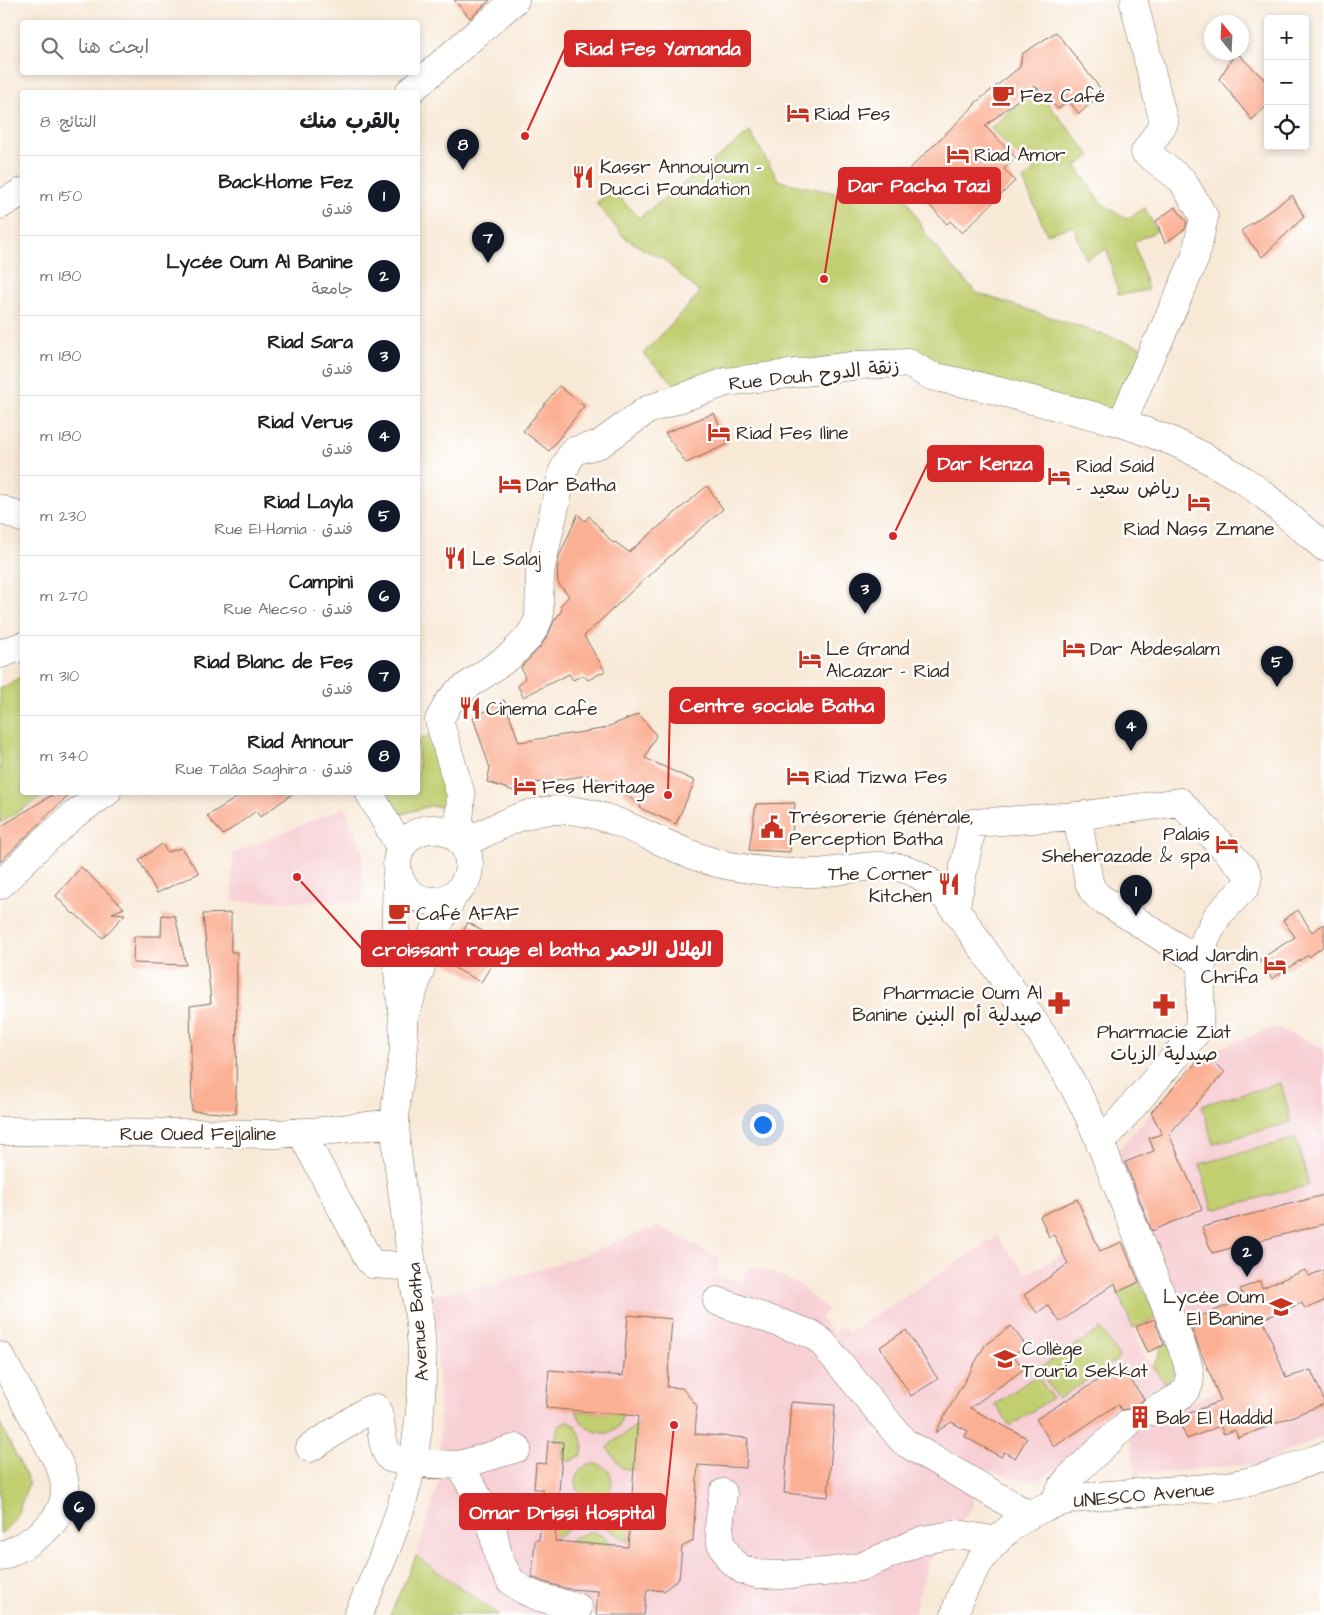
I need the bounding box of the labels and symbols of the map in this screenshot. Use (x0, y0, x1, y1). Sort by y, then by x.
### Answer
north arrow (1204, 15, 1249, 60)
callout: Riad Fes Yamanda (565, 31, 750, 66)
text: Riad Fes Yamanda (575, 35, 742, 63)
cafe icon: Fez Café (990, 82, 1016, 108)
place label: Fez Café (1020, 83, 1105, 110)
hotel icon: Riad Fes (785, 100, 811, 126)
place label: Riad Fes (814, 101, 890, 128)
pin: 8 (447, 129, 479, 170)
hotel icon: Riad Amor (945, 141, 971, 167)
place label: Riad Amor (974, 142, 1066, 169)
place label: Kassr Annoujoum - Ducci Foundation (600, 154, 762, 203)
restaurant icon: Kassr Annoujoum - Ducci Foundation (570, 164, 596, 190)
callout: Dar Pacha Tazi (839, 168, 1000, 203)
text: Dar Pacha Tazi (848, 172, 991, 200)
pin: 7 (472, 222, 504, 263)
street label: Rue Douh زنقة الدوح (728, 353, 901, 398)
hotel icon: Riad Fes Iline (706, 419, 732, 445)
place label: Riad Fes Iline (736, 420, 849, 447)
callout: Dar Kenza (928, 446, 1043, 481)
text: Dar Kenza (937, 450, 1033, 478)
place label: Riad Said - رياض سعيد (1076, 453, 1180, 502)
hotel icon: Riad Said - رياض سعيد (1046, 463, 1072, 489)
hotel icon: Dar Batha (497, 471, 523, 497)
place label: Dar Batha (526, 472, 616, 499)
hotel icon: Riad Nass Zmane (1186, 489, 1212, 515)
place label: Riad Nass Zmane (1124, 516, 1274, 543)
restaurant icon: Le Salaj (442, 545, 468, 571)
place label: Le Salaj (472, 546, 542, 573)
pin: 3 (849, 573, 881, 614)
hotel icon: Dar Abdesalam (1061, 635, 1087, 661)
place label: Le Grand Alcazar - Riad (826, 636, 950, 685)
place label: Dar Abdesalam (1090, 636, 1220, 663)
hotel icon: Le Grand Alcazar - Riad (797, 646, 823, 672)
pin: 5 (1261, 646, 1293, 687)
callout: Centre sociale Batha (670, 688, 884, 723)
text: Centre sociale Batha (680, 692, 875, 720)
restaurant icon: Cinema cafe (457, 695, 483, 721)
place label: Cinema cafe (486, 696, 597, 723)
pin: 4 (1115, 710, 1147, 751)
hotel icon: Riad Tizwa Fes (785, 763, 811, 789)
place label: Riad Tizwa Fes (814, 764, 947, 791)
hotel icon: Fes Heritage (512, 773, 538, 799)
place label: Fes Heritage (542, 774, 655, 802)
place label: Trésorerie Générale, Perception Batha (789, 804, 974, 853)
public building icon: Trésorerie Générale, Perception Batha (759, 814, 785, 840)
place label: Palais Sheherazade & spa (1041, 821, 1210, 870)
hotel icon: Palais Sheherazade & spa (1214, 831, 1240, 857)
place label: The Corner Kitchen (828, 861, 933, 910)
restaurant icon: The Corner Kitchen (936, 871, 962, 897)
pin: 1 (1120, 875, 1152, 916)
cafe icon: Café AFAF (386, 900, 412, 926)
place label: Café AFAF (416, 901, 519, 928)
callout: croissant rouge el batha الهلال الاحمر (362, 931, 722, 966)
text: croissant rouge el batha الهلال الاحمر (372, 936, 712, 965)
place label: Riad Jardin Chrifa (1162, 942, 1258, 991)
hotel icon: Riad Jardin Chrifa (1262, 952, 1288, 978)
place label: Pharmacie Oum Al Banine صيدلية أم البنين (852, 980, 1042, 1029)
pharmacy icon: Pharmacie Oum Al Banine صيدلية أم البنين (1046, 990, 1072, 1016)
pharmacy icon: Pharmacie Ziat صيدلية الزيات (1151, 992, 1177, 1018)
place label: Pharmacie Ziat صيدلية الزيات (1097, 1019, 1231, 1068)
your location (750, 1112, 776, 1138)
street label: Rue Oued Fejjaline (120, 1121, 276, 1148)
pin: 2 (1231, 1236, 1263, 1277)
street label: Avenue Batha (401, 1261, 436, 1382)
place label: Lycée Oum El Banine (1163, 1284, 1264, 1333)
school or university icon: Lycée Oum El Banine (1268, 1294, 1294, 1320)
place label: Collège Touria Sekkat (1022, 1336, 1148, 1385)
school or university icon: Collège Touria Sekkat (992, 1346, 1018, 1372)
building icon: Bab El Haddid (1127, 1404, 1153, 1430)
place label: Bab El Haddid (1156, 1405, 1273, 1432)
street label: UNESCO Avenue (1072, 1476, 1216, 1515)
pin: 6 (63, 1491, 95, 1532)
callout: Omar Drissi Hospital (460, 1494, 665, 1529)
text: Omar Drissi Hospital (469, 1499, 655, 1527)

